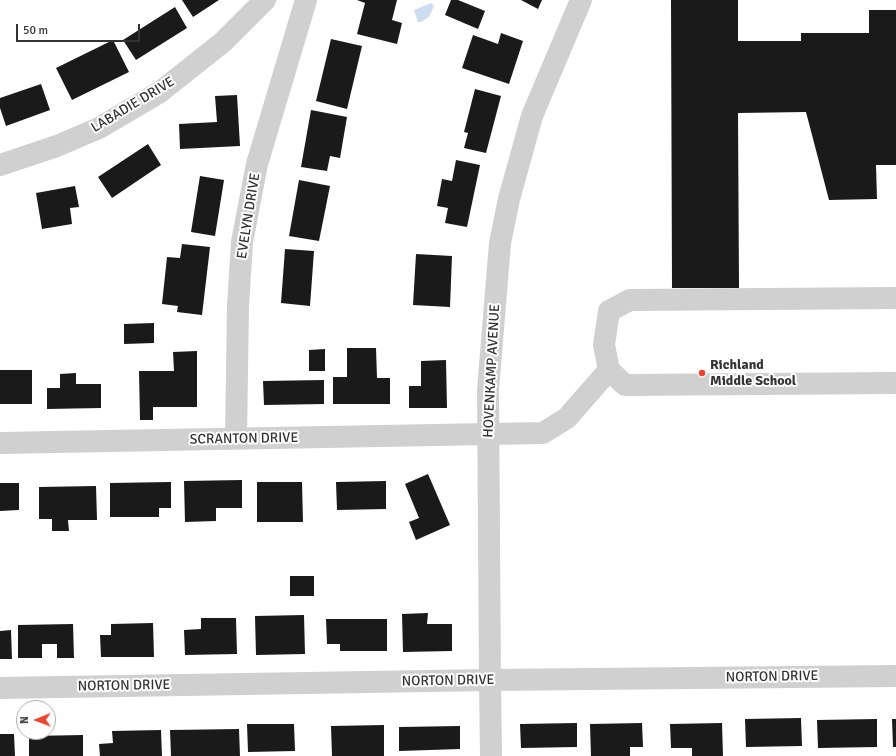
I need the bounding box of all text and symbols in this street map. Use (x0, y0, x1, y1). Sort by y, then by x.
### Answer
scale bar (18, 16, 142, 42)
text: 50 m (23, 23, 48, 38)
street label: LABADIE DRIVE (88, 73, 178, 137)
street label: EVELYN DRIVE (234, 172, 264, 260)
street label: HOVENKAMP AVENUE (480, 304, 504, 438)
place label: Richland Middle School (710, 357, 796, 390)
marker: Richland Middle School (697, 368, 707, 378)
street label: SCRANTON DRIVE (190, 430, 298, 448)
street label: NORTON DRIVE (725, 668, 819, 686)
street label: NORTON DRIVE (401, 672, 495, 690)
street label: NORTON DRIVE (77, 677, 171, 695)
north arrow (16, 700, 56, 740)
text: N (18, 716, 31, 724)

